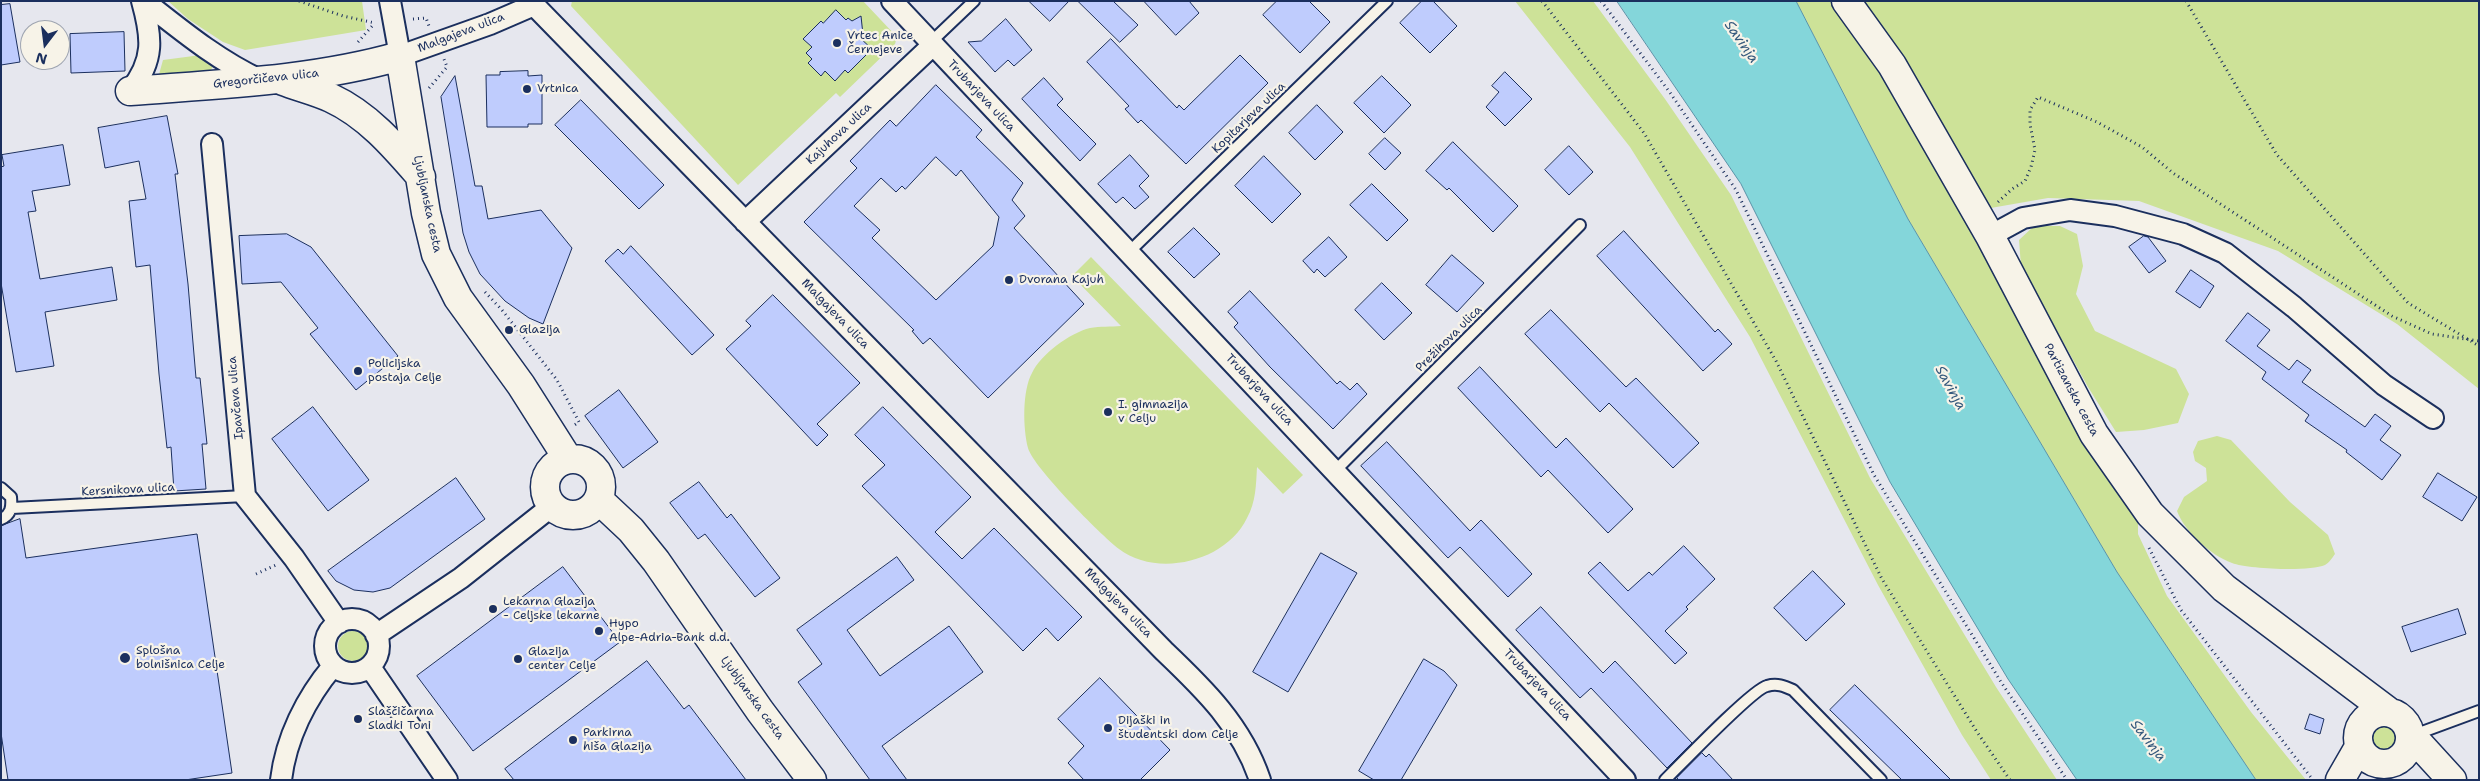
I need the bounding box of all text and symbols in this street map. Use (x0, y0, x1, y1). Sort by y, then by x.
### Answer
street label: Malgajeva ulica (416, 10, 506, 56)
water label: Savinja (1720, 17, 1762, 67)
north arrow (20, 20, 70, 70)
place label: Vrtec Anice Černejeve (847, 29, 913, 57)
marker: Vrtec Anice Černejeve (831, 37, 843, 49)
text: N (34, 48, 49, 69)
street label: Trubarjeva ulica (944, 57, 1018, 135)
street label: Gregorčičeva ulica (212, 66, 320, 92)
street label: Kopitarjeva ulica (1209, 79, 1289, 157)
place label: Vrtnica (537, 82, 579, 96)
marker: Vrtnica (521, 83, 533, 95)
street label: Kajuhova ulica (803, 100, 875, 168)
street label: Ljubljanska cesta (410, 154, 444, 254)
place label: Dvorana Kajuh (1019, 273, 1104, 287)
marker: Dvorana Kajuh (1003, 274, 1015, 286)
street label: Malgajeva ulica (798, 276, 872, 352)
street label: Prežihova ulica (1413, 303, 1485, 375)
place label: Glazija (519, 323, 560, 337)
marker: Glazija (503, 324, 515, 336)
street label: Partizanska cesta (2040, 341, 2102, 439)
street label: Trubarjeva ulica (1222, 351, 1296, 429)
street label: Ipavčeva ulica (225, 356, 247, 440)
place label: Policijska postaja Celje (368, 357, 442, 385)
water label: Savinja (1931, 363, 1969, 413)
marker: Policijska postaja Celje (352, 365, 364, 377)
place label: I. gimnazija v Celju (1118, 398, 1188, 426)
marker: I. gimnazija v Celju (1102, 406, 1114, 418)
street label: Kersnikova ulica (81, 480, 175, 500)
street label: Malgajeva ulica (1081, 565, 1155, 641)
place label: Lekarna Glazija - Celjske lekarne (503, 595, 600, 623)
marker: Lekarna Glazija - Celjske lekarne (487, 603, 499, 615)
place label: Hypo Alpe-Adria-Bank d.d. (609, 617, 730, 645)
marker: Hypo Alpe-Adria-Bank d.d. (593, 625, 605, 637)
place label: Splošna bolnišnica Celje (136, 644, 225, 672)
place label: Glazija center Celje (528, 645, 596, 673)
street label: Trubarjeva ulica (1500, 646, 1574, 724)
marker: Splošna bolnišnica Celje (118, 651, 132, 665)
marker: Glazija center Celje (512, 653, 524, 665)
street label: Ljubljanska cesta (717, 654, 787, 742)
place label: Slaščičarna Sladki Toni (368, 705, 434, 733)
marker: Slaščičarna Sladki Toni (352, 713, 364, 725)
place label: Dijaški in študentski dom Celje (1118, 714, 1239, 742)
water label: Savinja (2127, 717, 2169, 765)
marker: Dijaški in študentski dom Celje (1102, 722, 1114, 734)
place label: Parkirna hiša Glazija (583, 726, 652, 754)
marker: Parkirna hiša Glazija (567, 734, 579, 746)

